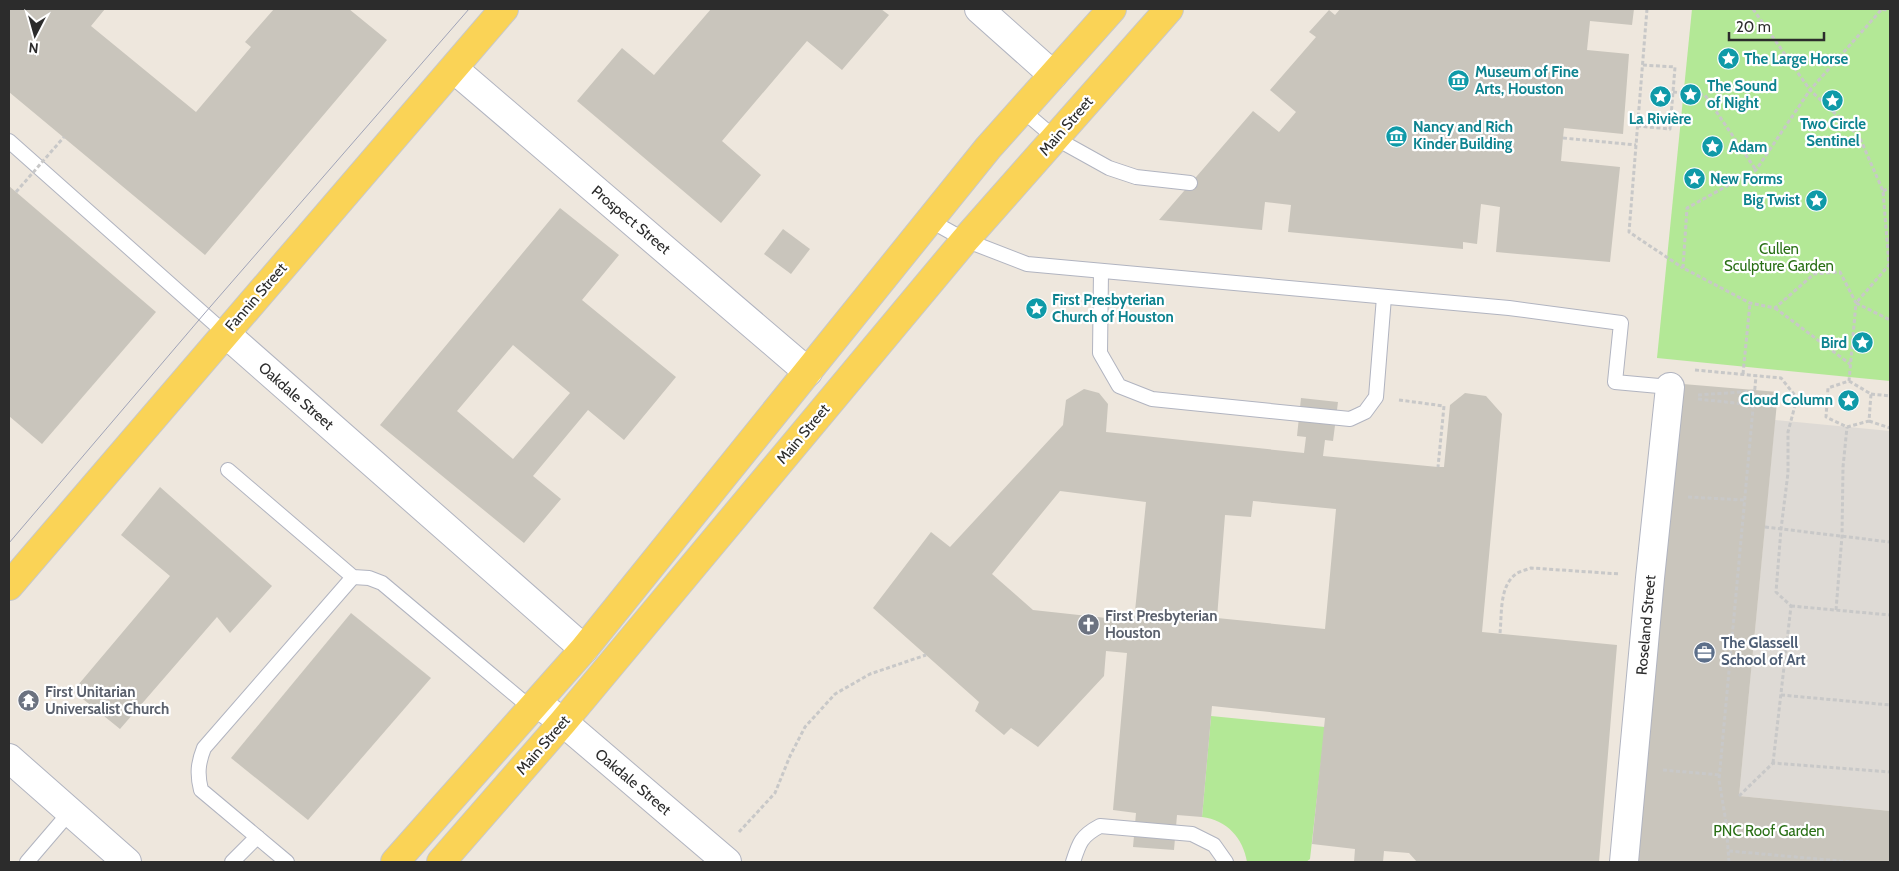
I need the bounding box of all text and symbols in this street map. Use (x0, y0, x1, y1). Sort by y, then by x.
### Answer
north arrow (10, 10, 60, 60)
scale bar (1729, 10, 1824, 42)
text: 20 m (1736, 18, 1771, 36)
text: N (28, 38, 40, 57)
place icon: The Large Horse (1716, 47, 1740, 71)
place label: The Large Horse (1744, 50, 1849, 68)
place label: Museum of Fine Arts, Houston (1475, 63, 1579, 98)
museum icon: Museum of Fine Arts, Houston (1447, 69, 1471, 93)
place label: The Sound of Night (1707, 77, 1777, 112)
place icon: The Sound of Night (1679, 83, 1703, 107)
place icon: La Rivière (1648, 84, 1672, 108)
place icon: Two Circle Sentinel (1821, 89, 1845, 113)
street label: Main Street (1035, 93, 1097, 159)
place label: La Rivière (1629, 110, 1692, 128)
place label: Two Circle Sentinel (1800, 115, 1866, 150)
place label: Nancy and Rich Kinder Building (1413, 118, 1513, 153)
museum icon: Nancy and Rich Kinder Building (1385, 124, 1409, 148)
place icon: Adam (1701, 135, 1725, 159)
place label: Adam (1729, 138, 1767, 156)
place icon: New Forms (1682, 167, 1706, 191)
place label: New Forms (1710, 170, 1783, 188)
street label: Prospect Street (588, 182, 674, 258)
place icon: Big Twist (1804, 188, 1828, 212)
place label: Big Twist (1743, 191, 1800, 209)
park label: Cullen Sculpture Garden (1724, 240, 1834, 275)
street label: Fannin Street (222, 259, 290, 335)
place label: First Presbyterian Church of Houston (1052, 291, 1174, 326)
place icon: First Presbyterian Church of Houston (1024, 297, 1048, 321)
place icon: Bird (1851, 331, 1875, 355)
place label: Bird (1821, 334, 1847, 352)
street label: Oakdale Street (255, 359, 337, 433)
place icon: Cloud Column (1837, 388, 1861, 412)
place label: Cloud Column (1740, 391, 1833, 409)
street label: Main Street (773, 400, 833, 468)
street label: Roseland Street (1633, 574, 1659, 676)
place label: First Presbyterian Houston (1105, 607, 1218, 642)
church icon: First Presbyterian Houston (1077, 613, 1101, 637)
place label: The Glassell School of Art (1721, 634, 1806, 669)
office icon: The Glassell School of Art (1693, 640, 1717, 664)
place label: First Unitarian Universalist Church (45, 683, 169, 718)
temple icon: First Unitarian Universalist Church (17, 689, 41, 713)
street label: Main Street (512, 712, 574, 778)
street label: Oakdale Street (591, 745, 675, 819)
park label: PNC Roof Garden (1713, 822, 1825, 840)

